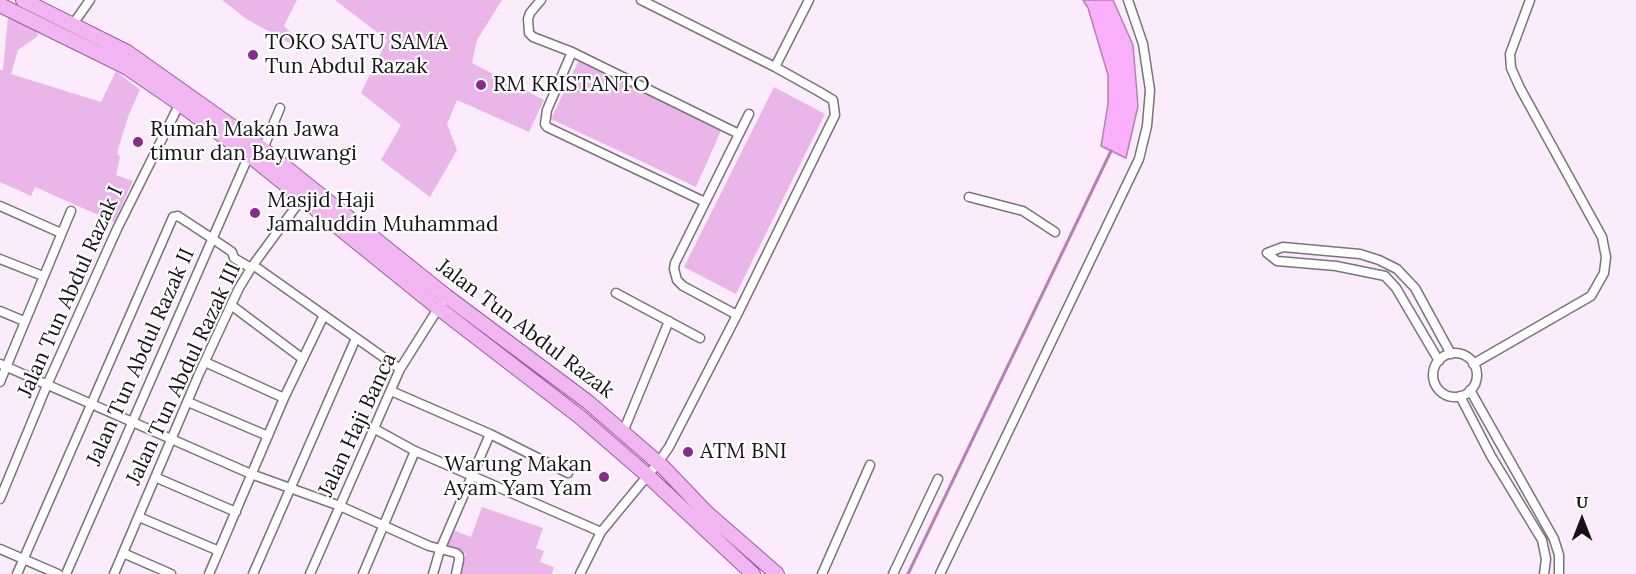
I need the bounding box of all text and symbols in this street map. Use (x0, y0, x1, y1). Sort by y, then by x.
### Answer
place label: TOKO SATU SAMA Tun Abdul Razak (265, 30, 448, 80)
marker: TOKO SATU SAMA Tun Abdul Razak (246, 48, 260, 62)
place label: RM KRISTANTO (493, 72, 650, 98)
marker: RM KRISTANTO (474, 78, 488, 92)
place label: Rumah Makan Jawa timur dan Bayuwangi (150, 117, 357, 167)
marker: Rumah Makan Jawa timur dan Bayuwangi (131, 135, 145, 149)
street label: Jalan Tun Abdul Razak I (13, 183, 129, 401)
place label: Masjid Haji Jamaluddin Muhammad (267, 188, 499, 238)
marker: Masjid Haji Jamaluddin Muhammad (248, 206, 262, 220)
street label: Jalan Tun Abdul Razak II (82, 244, 200, 470)
street label: Jalan Tun Abdul Razak (431, 254, 619, 404)
street label: Jalan Tun Abdul Razak III (121, 259, 247, 489)
street label: Jalan Haji Banca (314, 349, 402, 501)
place label: ATM BNI (700, 439, 787, 465)
marker: ATM BNI (681, 445, 695, 459)
place label: Warung Makan Ayam Yam Yam (444, 452, 592, 502)
marker: Warung Makan Ayam Yam Yam (597, 470, 611, 484)
north arrow (1552, 490, 1612, 550)
text: U (1576, 492, 1588, 512)

